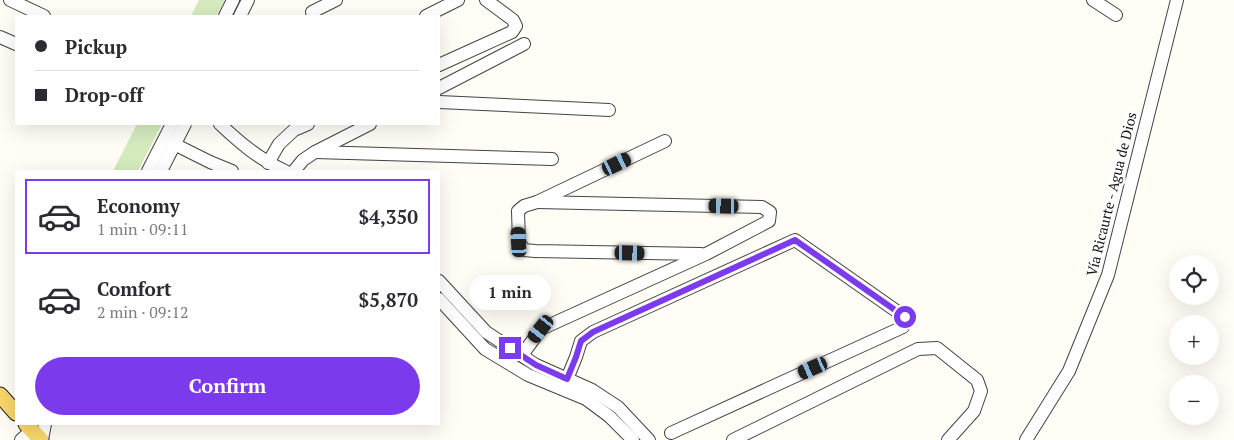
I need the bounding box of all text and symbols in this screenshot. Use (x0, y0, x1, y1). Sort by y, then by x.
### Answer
text: Pickup (65, 34, 127, 59)
text: Drop-off (65, 82, 143, 107)
street label: Vía Ricaurte - Agua de Dios (1081, 110, 1141, 278)
car (600, 151, 633, 177)
text: Economy (97, 193, 180, 218)
icon: car (37, 194, 82, 239)
car (708, 198, 739, 214)
text: $4,350 (359, 204, 418, 229)
text: 1 min · 09:11 (97, 218, 189, 240)
car (510, 227, 527, 257)
car (614, 245, 645, 261)
map controls (1169, 255, 1219, 425)
button: locate (1169, 255, 1219, 305)
text: Comfort (97, 276, 172, 301)
callout: 1 min (469, 276, 551, 310)
icon: car (37, 277, 82, 322)
text: 1 min (488, 281, 532, 303)
text: $5,870 (359, 287, 418, 312)
text: 2 min · 09:12 (97, 301, 189, 323)
route start (894, 306, 916, 328)
car (525, 313, 556, 345)
button: + (1169, 315, 1219, 365)
route end (499, 337, 521, 359)
car (796, 355, 829, 381)
button: Confirm (35, 357, 420, 415)
button: − (1169, 375, 1219, 425)

